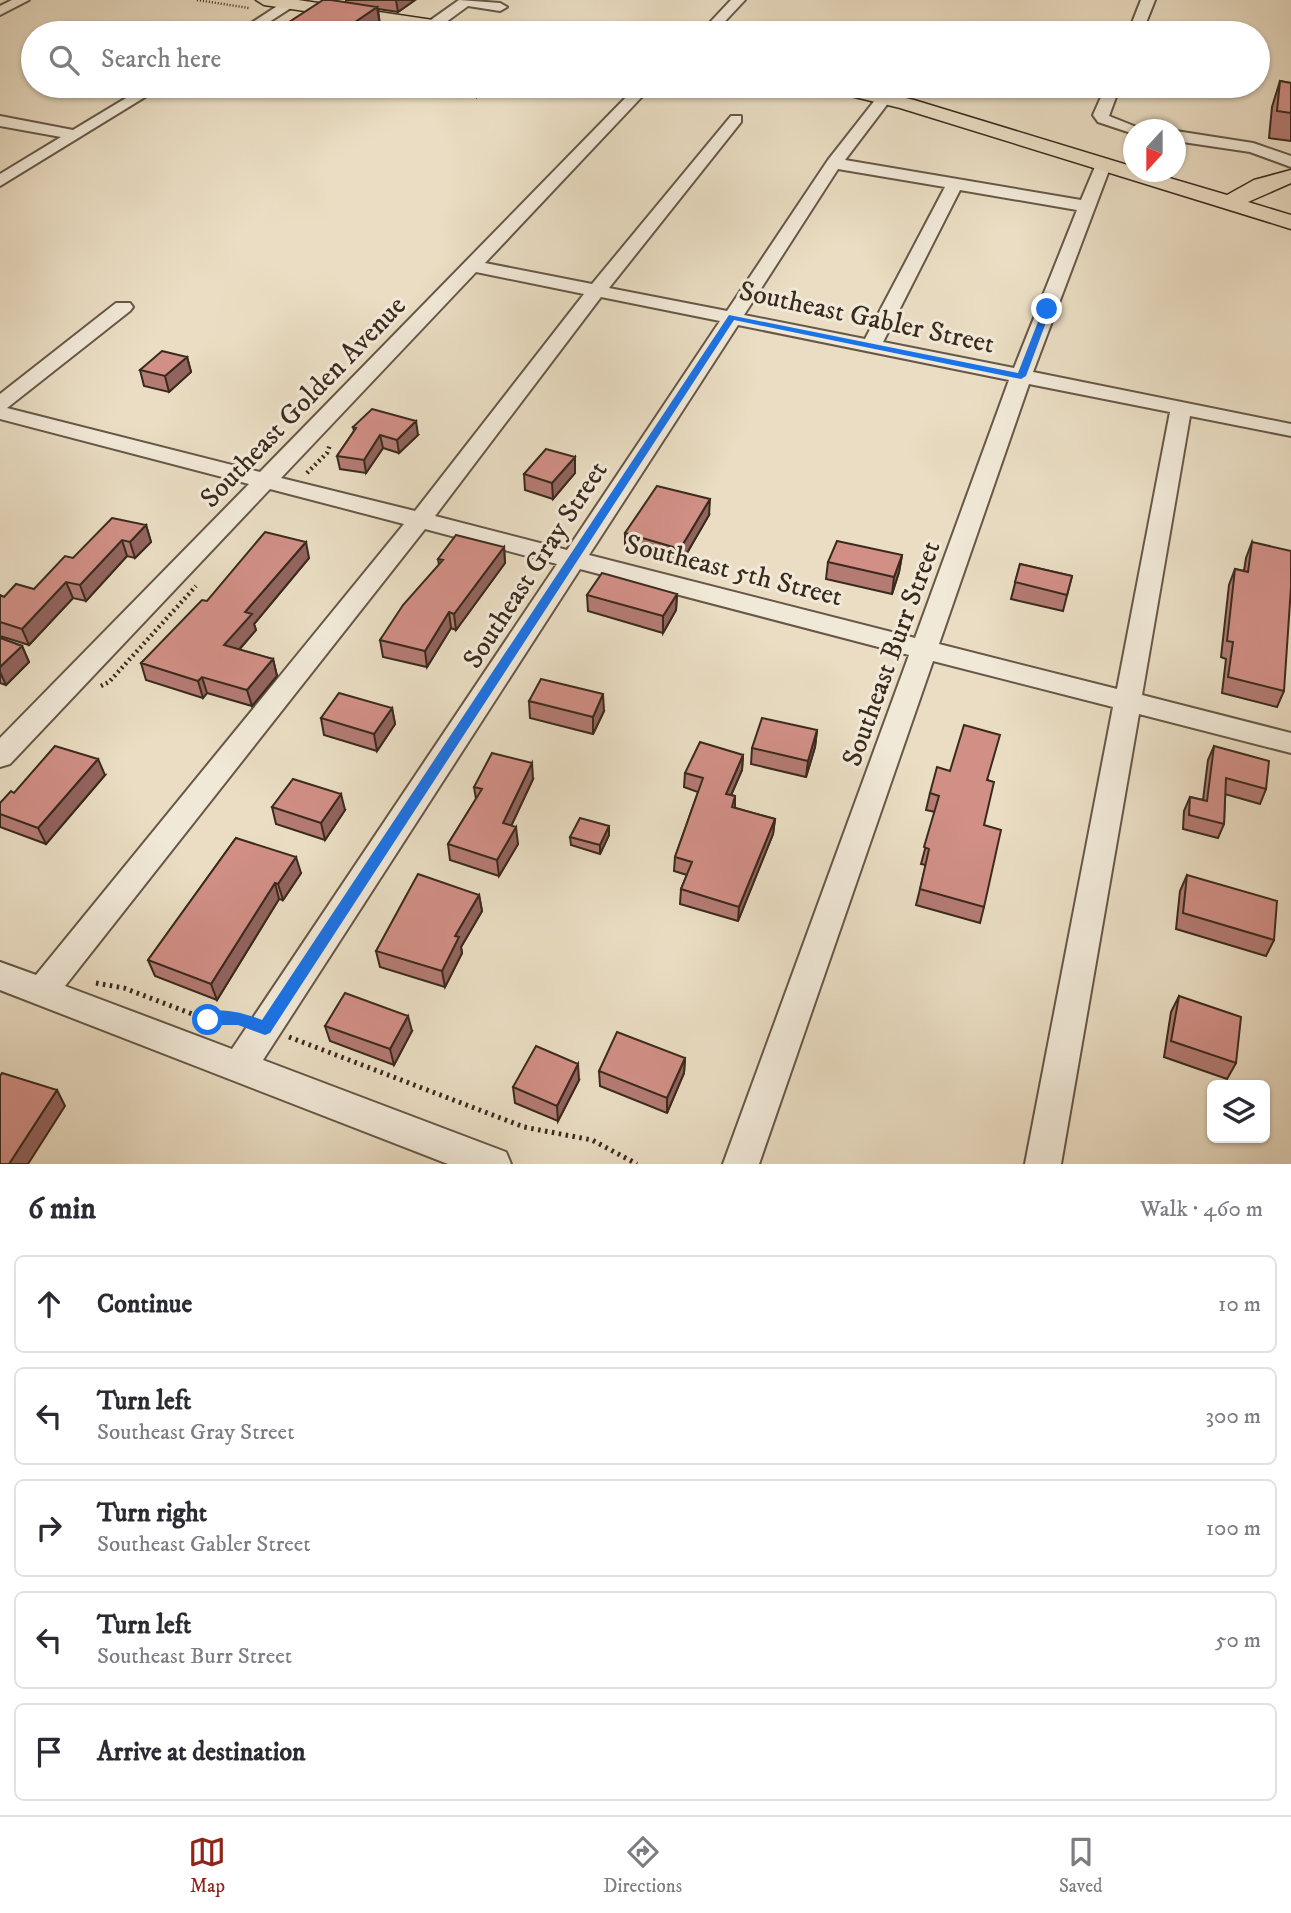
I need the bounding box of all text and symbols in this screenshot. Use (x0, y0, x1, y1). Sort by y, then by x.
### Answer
search box (21, 21, 1270, 98)
icon: search (45, 41, 83, 79)
text: Search here (101, 43, 221, 76)
north arrow (1123, 119, 1186, 182)
street label: Southeast Gabler Street (736, 273, 998, 362)
street label: Southeast Golden Avenue (193, 289, 413, 515)
route end (1031, 293, 1062, 324)
street label: Southeast Gray Street (455, 454, 615, 675)
street label: Southeast 5th Street (621, 527, 846, 614)
street label: Southeast Burr Street (834, 536, 948, 771)
route start (192, 1004, 223, 1035)
map controls (1207, 1080, 1270, 1143)
button: layers (1207, 1080, 1270, 1143)
text: 6 min (28, 1191, 96, 1228)
text: Walk · 460 m (1140, 1195, 1263, 1224)
icon: ahead (30, 1285, 68, 1323)
text: Continue (97, 1288, 192, 1321)
text: 10 m (1218, 1290, 1261, 1319)
text: Turn left (97, 1385, 191, 1418)
icon: left (30, 1397, 68, 1435)
text: 300 m (1205, 1402, 1261, 1431)
text: Southeast Gray Street (97, 1418, 295, 1447)
text: Turn right (97, 1497, 207, 1530)
icon: right (30, 1509, 68, 1547)
text: 100 m (1206, 1514, 1261, 1543)
text: Southeast Gabler Street (97, 1530, 311, 1559)
text: Turn left (97, 1609, 191, 1642)
icon: left (30, 1621, 68, 1659)
text: 50 m (1215, 1626, 1261, 1655)
text: Southeast Burr Street (97, 1642, 292, 1671)
icon: arrive (30, 1733, 68, 1771)
text: Arrive at destination (97, 1736, 306, 1769)
tab: Map (188, 1833, 226, 1898)
tab: Directions (603, 1833, 682, 1898)
tab: Saved (1059, 1833, 1103, 1898)

